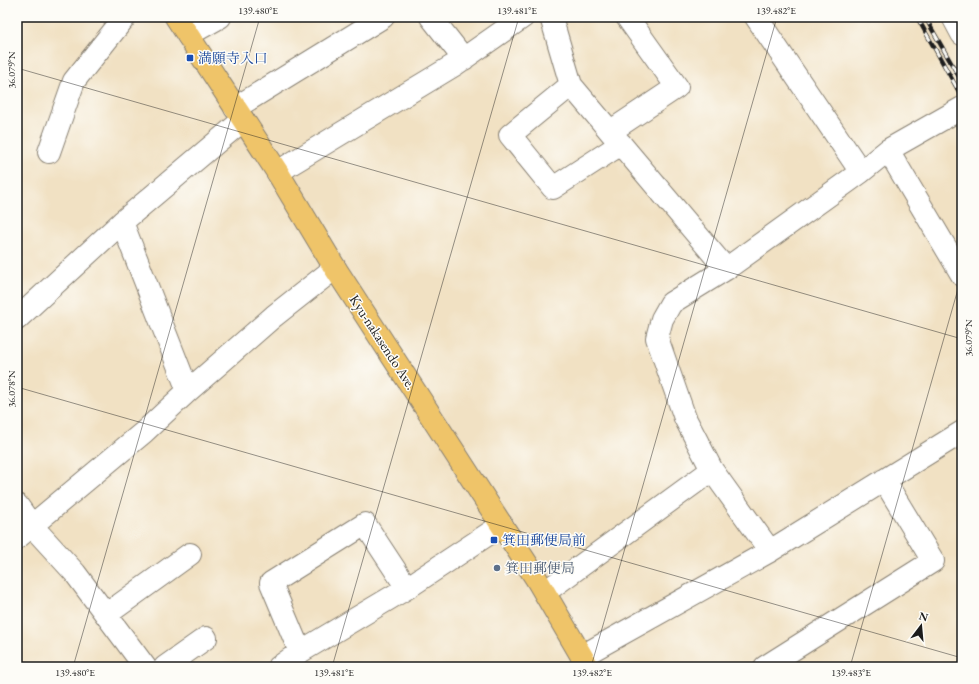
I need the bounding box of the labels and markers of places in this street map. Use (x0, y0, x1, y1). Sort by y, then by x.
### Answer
place label: 満願寺入口 (198, 49, 268, 67)
marker: 満願寺入口 (185, 53, 195, 63)
place label: 箕田郵便局前 (502, 531, 586, 549)
marker: 箕田郵便局前 (489, 535, 499, 545)
place label: 箕田郵便局 (505, 559, 575, 577)
marker: 箕田郵便局 (492, 563, 502, 573)

